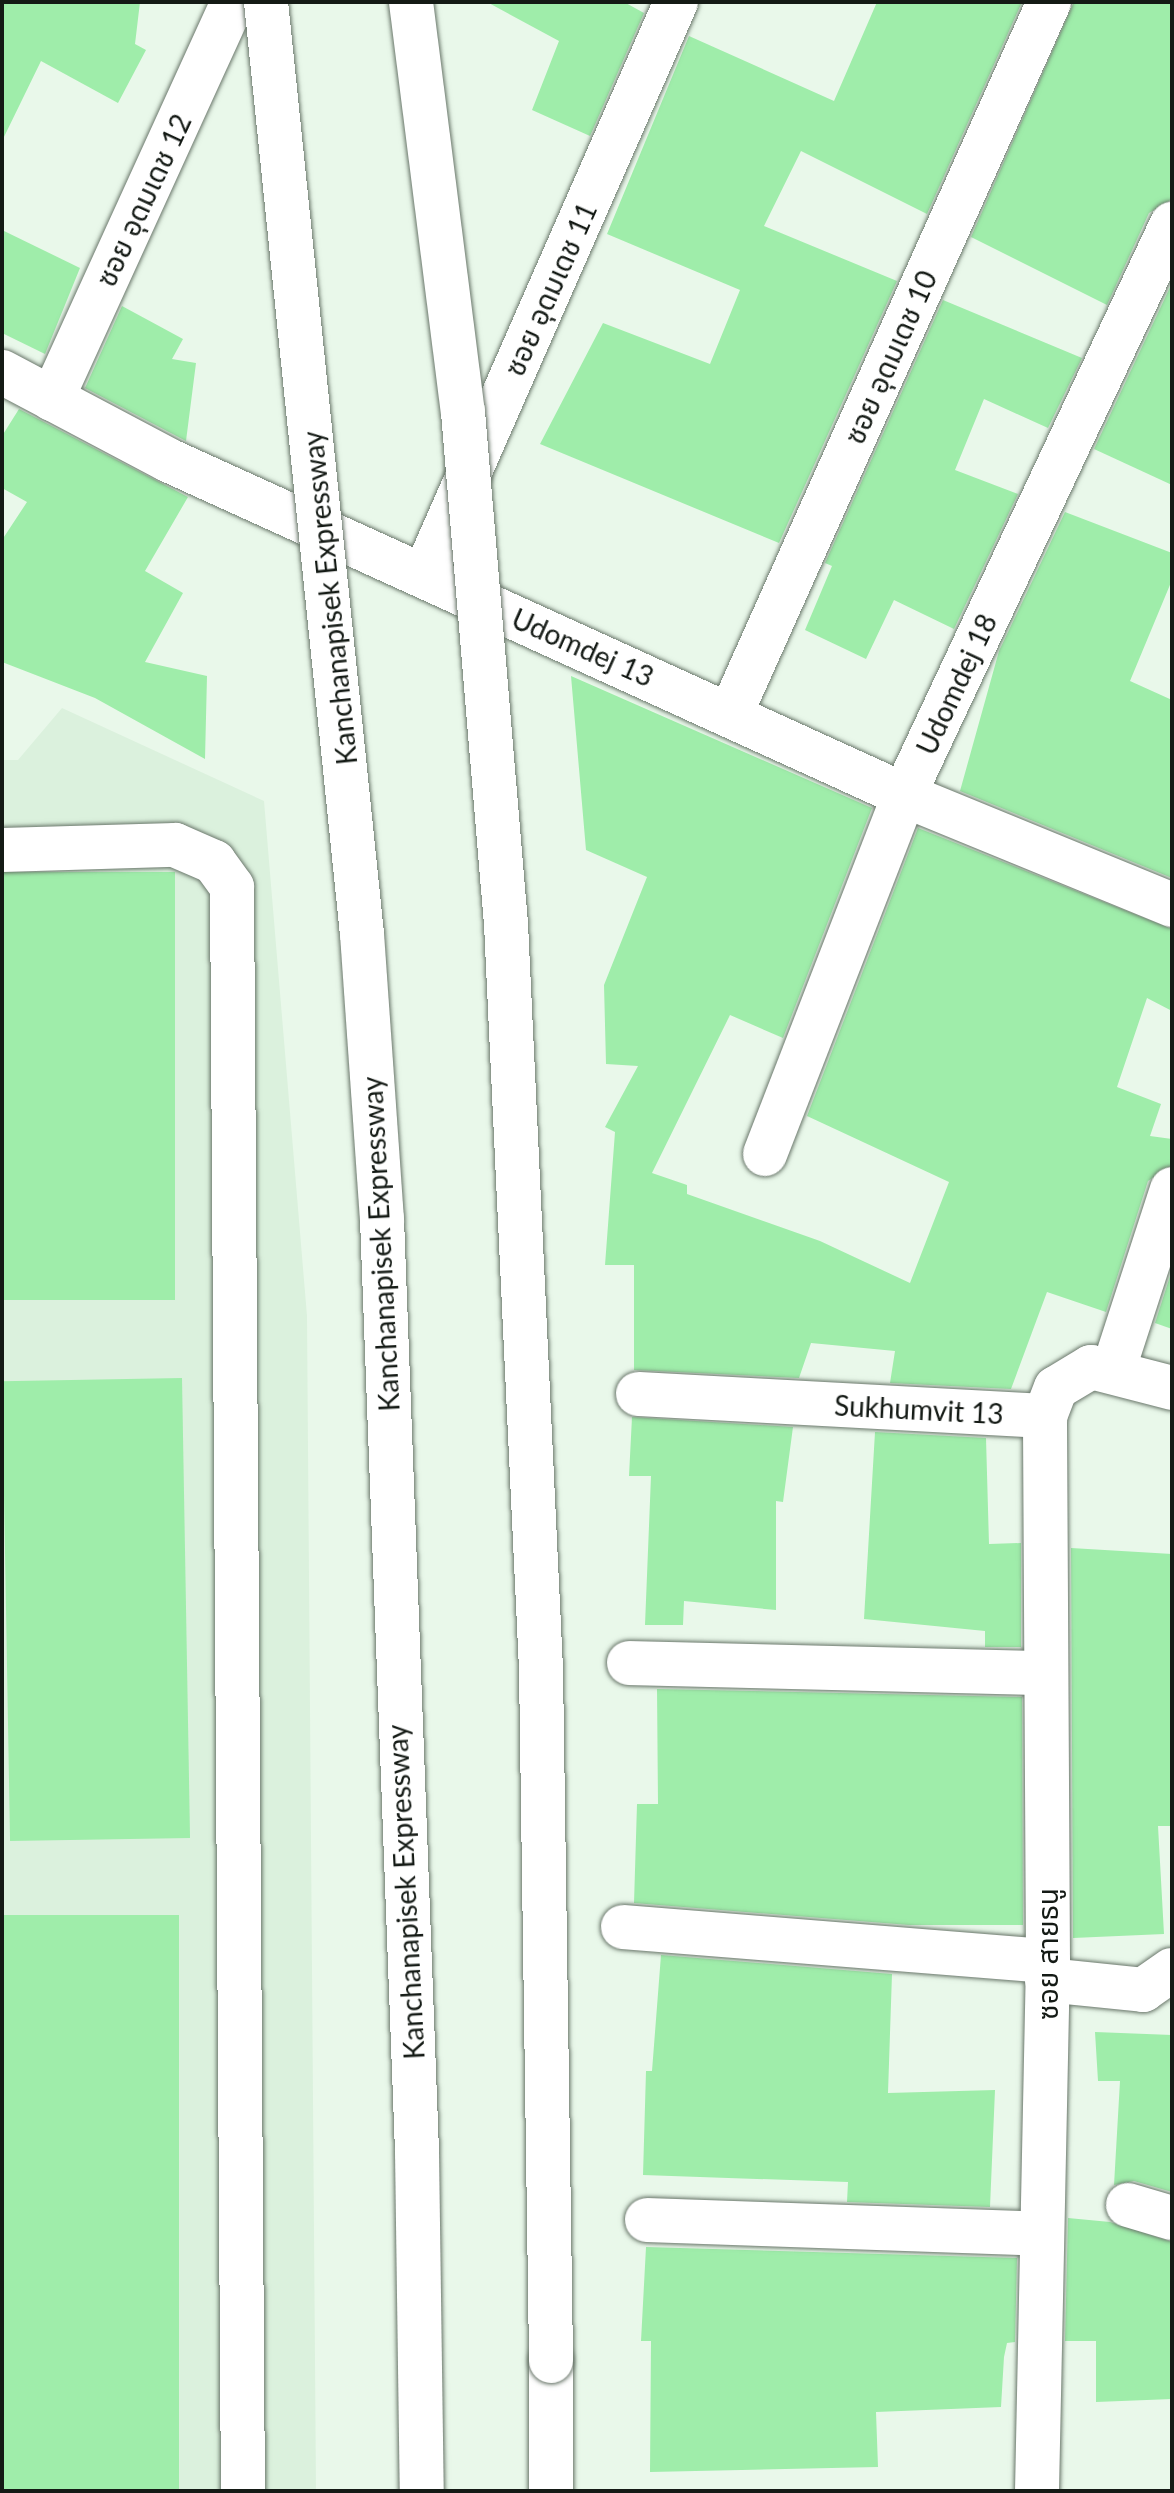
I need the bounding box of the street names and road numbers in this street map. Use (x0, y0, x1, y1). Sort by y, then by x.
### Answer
street label: ซอย อุดมเดช 12 (88, 109, 198, 291)
street label: ซอย อุดมเดช 11 (497, 197, 603, 381)
street label: ซอย อุดมเดช 10 (837, 265, 943, 449)
street label: Kanchanapisek Expressway (295, 429, 363, 767)
street label: Udomdej 13 (507, 601, 659, 693)
street label: Udomdej 18 (909, 608, 1003, 760)
street label: Kanchanapisek Expressway (354, 1076, 406, 1412)
street label: Sukhumvit 13 (833, 1388, 1005, 1430)
street label: Kanchanapisek Expressway (379, 1724, 431, 2060)
street label: ซอย สายธนู (1030, 1888, 1064, 2020)

